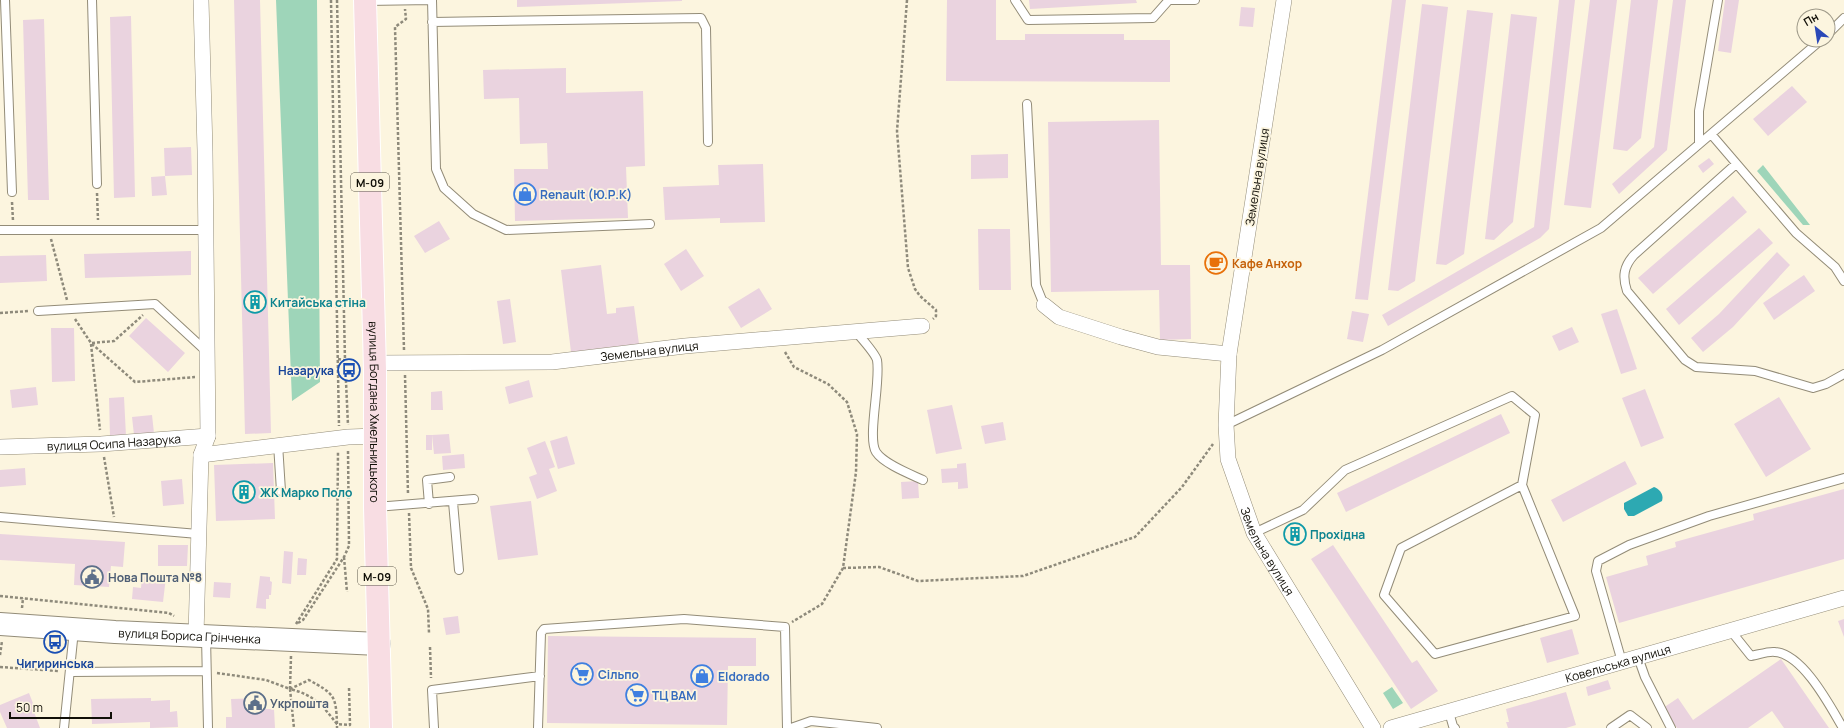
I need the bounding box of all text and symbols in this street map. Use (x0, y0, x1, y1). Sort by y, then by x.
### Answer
north arrow (1796, 8, 1836, 48)
text: Пн (1801, 9, 1821, 29)
street label: Земельна вулиця (1241, 127, 1273, 227)
road number: М-09 (351, 173, 389, 191)
shop icon: Renault (Ю.Р.К) (512, 181, 538, 207)
place label: Renault (Ю.Р.К) (540, 186, 632, 203)
cafe icon: Кафе Анхор (1203, 250, 1229, 276)
place label: Кафе Анхор (1232, 255, 1302, 272)
building icon: Китайська стіна (242, 289, 268, 315)
place label: Китайська стіна (270, 294, 366, 311)
street label: вулиця Богдана Хмельницького (365, 321, 384, 503)
street label: Земельна вулиця (599, 336, 699, 365)
bus stop icon: Назарука (336, 357, 362, 383)
place label: Назарука (278, 362, 334, 379)
street label: вулиця Осипа Назарука (47, 430, 182, 454)
building icon: ЖК Марко Поло (231, 479, 257, 505)
place label: ЖК Марко Поло (260, 484, 352, 501)
street label: Земельна вулиця (1237, 504, 1299, 599)
building icon: Прохідна (1282, 521, 1308, 547)
place label: Прохідна (1310, 526, 1365, 543)
public building icon: Нова Пошта №8 (79, 564, 105, 590)
road number: М-09 (358, 567, 396, 585)
place label: Нова Пошта №8 (108, 569, 202, 586)
street label: вулиця Бориса Грінченка (118, 624, 261, 647)
bus stop icon: Чигиринська (42, 629, 68, 655)
street label: Ковельська вулиця (1563, 640, 1673, 686)
place label: Чигиринська (16, 655, 94, 672)
supermarket icon: Сільпо (569, 661, 595, 687)
shop icon: Eldorado (689, 663, 715, 689)
place label: Сільпо (598, 666, 639, 683)
place label: Eldorado (718, 668, 770, 685)
supermarket icon: ТЦ ВАМ (624, 682, 650, 708)
place label: ТЦ ВАМ (652, 687, 697, 704)
public building icon: Укрпошта (242, 690, 268, 716)
scale bar (10, 694, 111, 720)
place label: Укрпошта (270, 695, 329, 712)
text: 50 m (16, 699, 43, 716)

